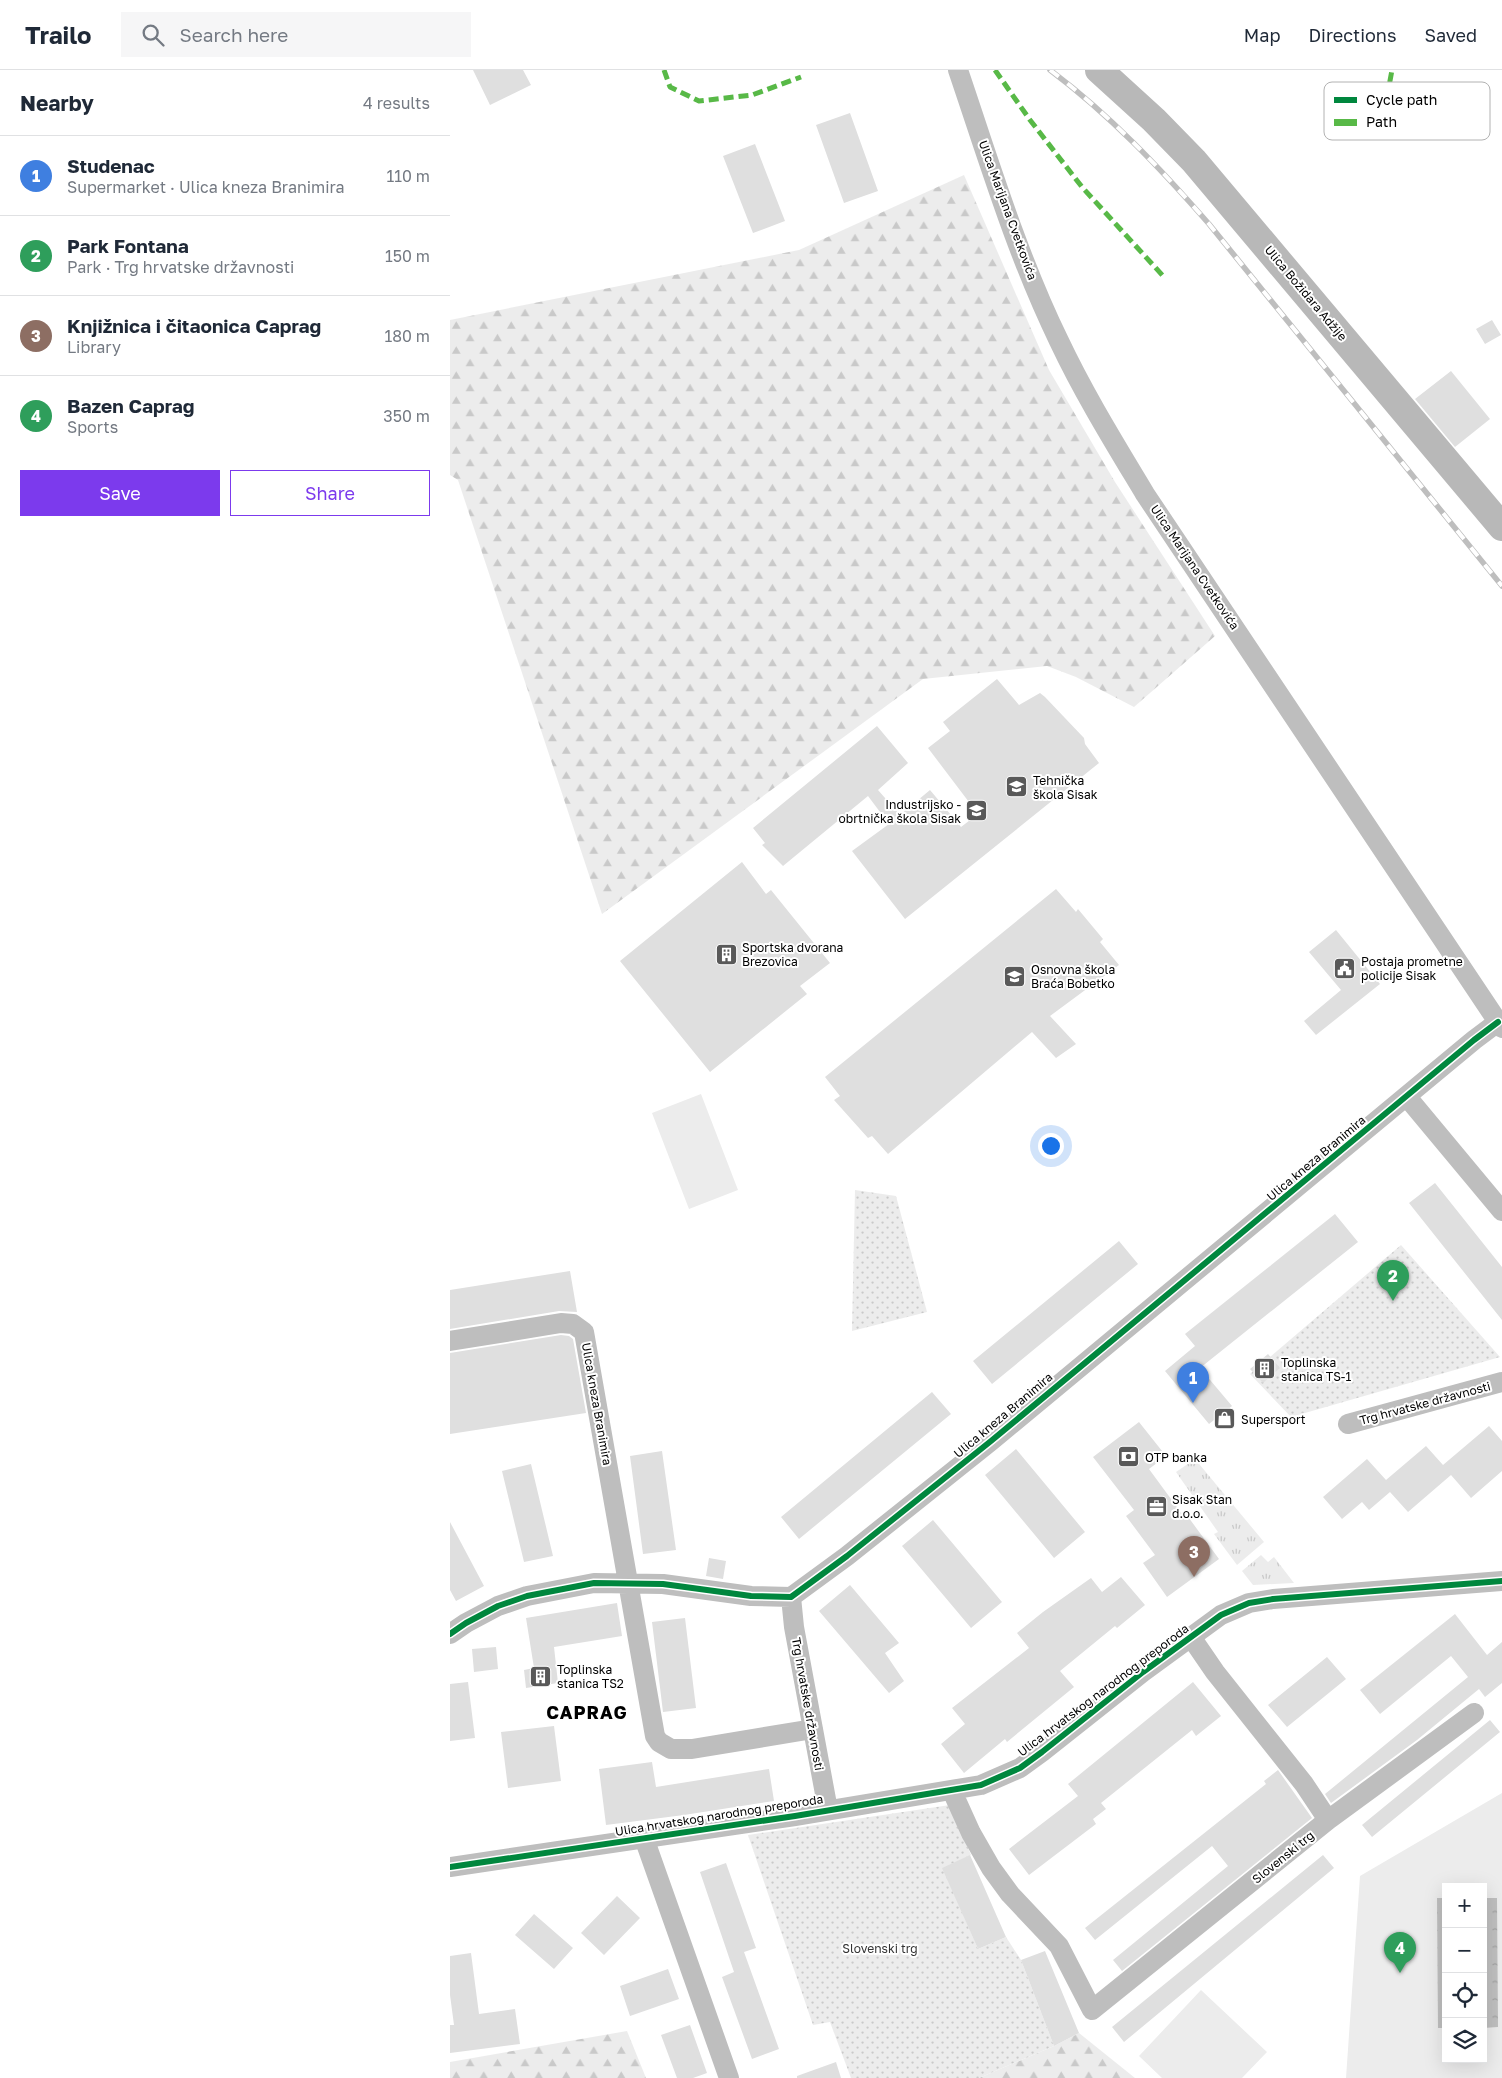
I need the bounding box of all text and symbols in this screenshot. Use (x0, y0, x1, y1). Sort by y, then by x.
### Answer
search box (121, 12, 471, 57)
text: Trailo (25, 20, 91, 49)
icon: search (139, 21, 167, 49)
text: Search here (179, 23, 288, 46)
text: Map (1244, 24, 1280, 46)
text: Directions (1308, 24, 1396, 46)
text: Saved (1424, 24, 1477, 46)
legend (1324, 82, 1490, 140)
text: Nearby (20, 90, 94, 116)
text: Cycle path (1366, 91, 1437, 108)
text: 4 results (363, 93, 430, 113)
text: Path (1366, 113, 1397, 130)
street label: Ulica Marijana Cvetkovića (976, 138, 1040, 282)
text: Studenac (67, 154, 155, 177)
text: 1 (32, 166, 40, 186)
text: 110 m (386, 166, 430, 186)
text: Supermarket · Ulica kneza Branimira (67, 177, 345, 197)
text: Park Fontana (67, 234, 189, 257)
street label: Ulica Božidara Adžije (1262, 242, 1350, 344)
text: 2 (31, 246, 41, 266)
text: 150 m (385, 246, 430, 266)
text: Park · Trg hrvatske državnosti (67, 257, 294, 277)
text: Knjižnica i čitaonica Caprag (67, 314, 321, 337)
text: 3 (31, 326, 41, 346)
text: 180 m (384, 326, 430, 346)
text: Library (67, 337, 121, 357)
text: Bazen Caprag (67, 394, 195, 417)
text: 4 (31, 406, 41, 426)
text: 350 m (383, 406, 430, 426)
text: Sports (67, 417, 118, 437)
button: Save (20, 470, 220, 516)
button: Share (230, 470, 430, 516)
street label: Ulica Marijana Cvetkovića (1148, 502, 1242, 632)
place label: Tehnička škola Sisak (1033, 773, 1098, 802)
school or university icon: Tehnička škola Sisak (1005, 775, 1029, 799)
place label: Industrijsko - obrtnička škola Sisak (839, 797, 961, 826)
school or university icon: Industrijsko - obrtnička škola Sisak (965, 799, 989, 823)
place label: Sportska dvorana Brezovica (742, 940, 843, 969)
building icon: Sportska dvorana Brezovica (714, 942, 738, 966)
place label: Postaja prometne policije Sisak (1361, 954, 1463, 983)
public building icon: Postaja prometne policije Sisak (1333, 956, 1357, 980)
place label: Osnovna škola Braća Bobetko (1031, 962, 1115, 991)
school or university icon: Osnovna škola Braća Bobetko (1003, 964, 1027, 988)
street label: Ulica kneza Branimira (1264, 1112, 1368, 1204)
your location (1038, 1133, 1064, 1159)
pin: 2 (1377, 1260, 1409, 1301)
street label: Ulica kneza Branimira (579, 1341, 615, 1467)
place label: Toplinska stanica TS-1 (1281, 1355, 1351, 1384)
building icon: Toplinska stanica TS-1 (1253, 1357, 1277, 1381)
pin: 1 (1177, 1362, 1209, 1403)
street label: Ulica kneza Branimira (951, 1369, 1055, 1461)
street label: Trg hrvatske državnosti (1358, 1378, 1492, 1428)
shop icon: Supersport (1213, 1407, 1237, 1431)
place label: Supersport (1241, 1412, 1306, 1427)
bank icon: OTP banka (1117, 1445, 1141, 1469)
place label: OTP banka (1145, 1450, 1207, 1465)
place label: Sisak Stan d.o.o. (1172, 1492, 1232, 1521)
office icon: Sisak Stan d.o.o. (1144, 1494, 1168, 1518)
pin: 3 (1178, 1536, 1210, 1577)
street label: Ulica hrvatskog narodnog preporoda (1014, 1621, 1192, 1759)
street label: Trg hrvatske državnosti (789, 1636, 827, 1772)
place label: Toplinska stanica TS2 (557, 1662, 624, 1691)
building icon: Toplinska stanica TS2 (529, 1664, 553, 1688)
district label: CAPRAG (546, 1701, 628, 1723)
street label: Ulica hrvatskog narodnog preporoda (614, 1791, 824, 1839)
street label: Slovenski trg (1249, 1827, 1317, 1887)
map controls (1442, 1883, 1487, 2063)
button: + (1442, 1883, 1487, 1928)
button: − (1442, 1928, 1487, 1973)
pin: 4 (1384, 1932, 1416, 1973)
park label: Slovenski trg (842, 1941, 918, 1956)
button: locate (1442, 1973, 1487, 2018)
button: layers (1442, 2018, 1487, 2063)

